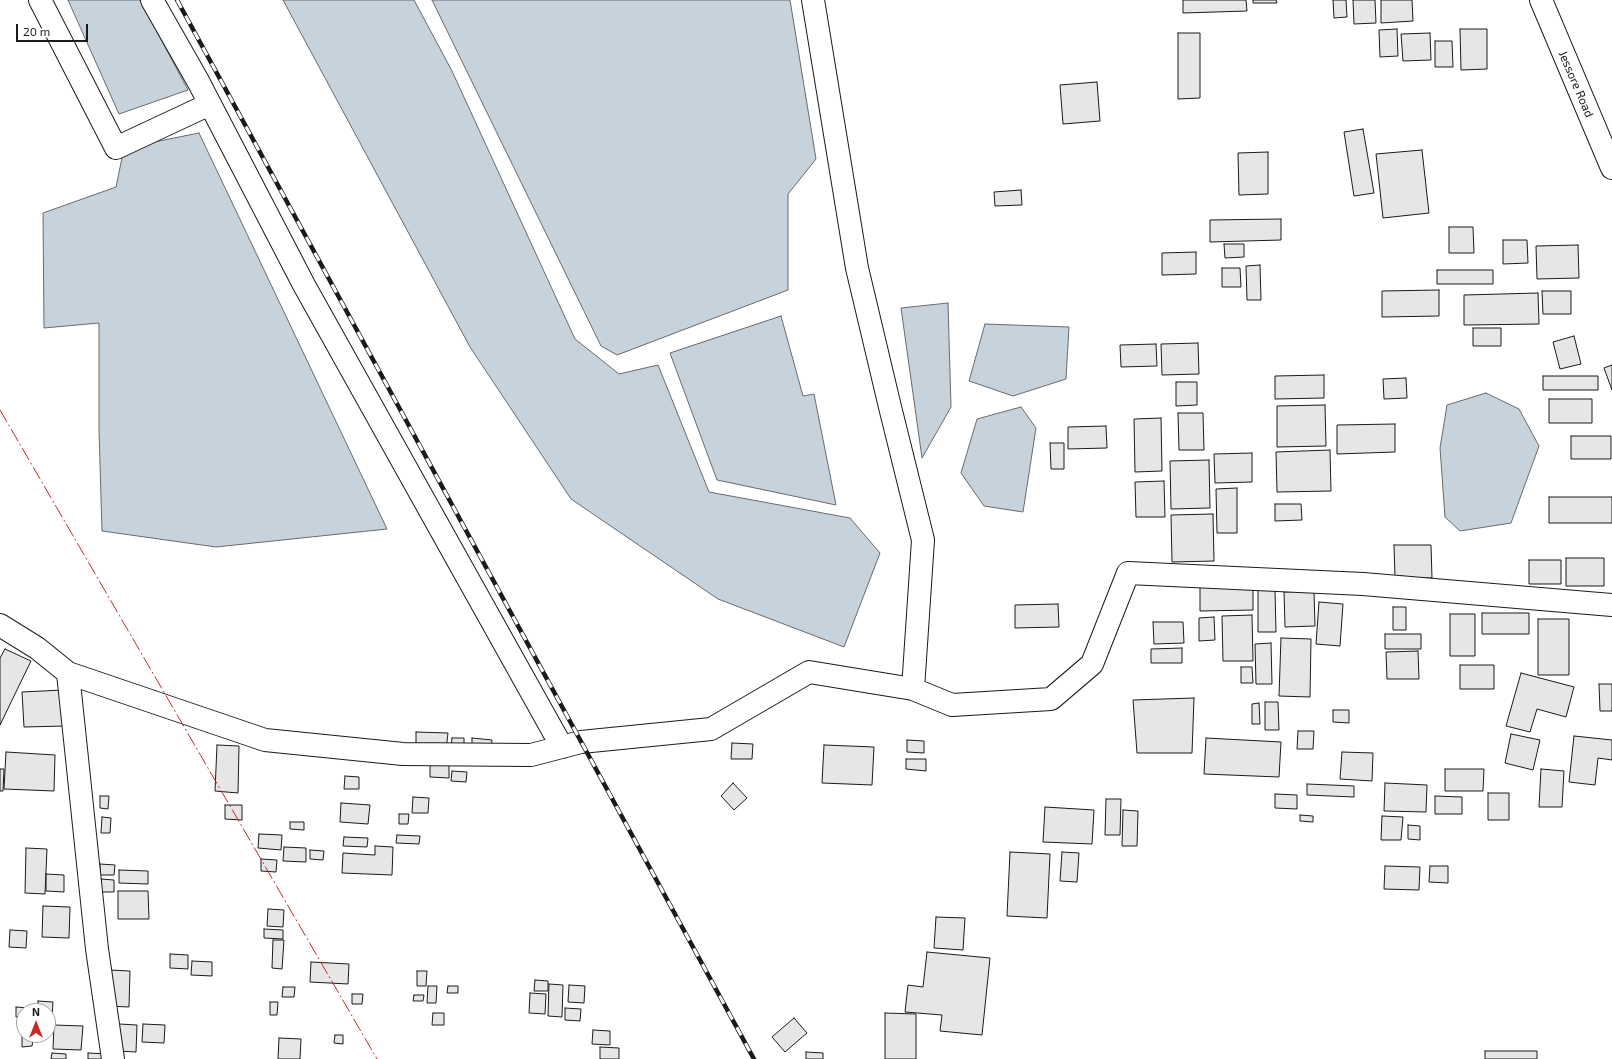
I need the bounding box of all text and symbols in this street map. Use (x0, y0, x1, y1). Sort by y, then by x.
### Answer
scale bar (18, 16, 90, 42)
text: 20 m (23, 24, 50, 38)
street label: Jessore Road (1556, 49, 1596, 119)
north arrow (16, 1003, 56, 1043)
text: N (32, 1005, 40, 1018)

